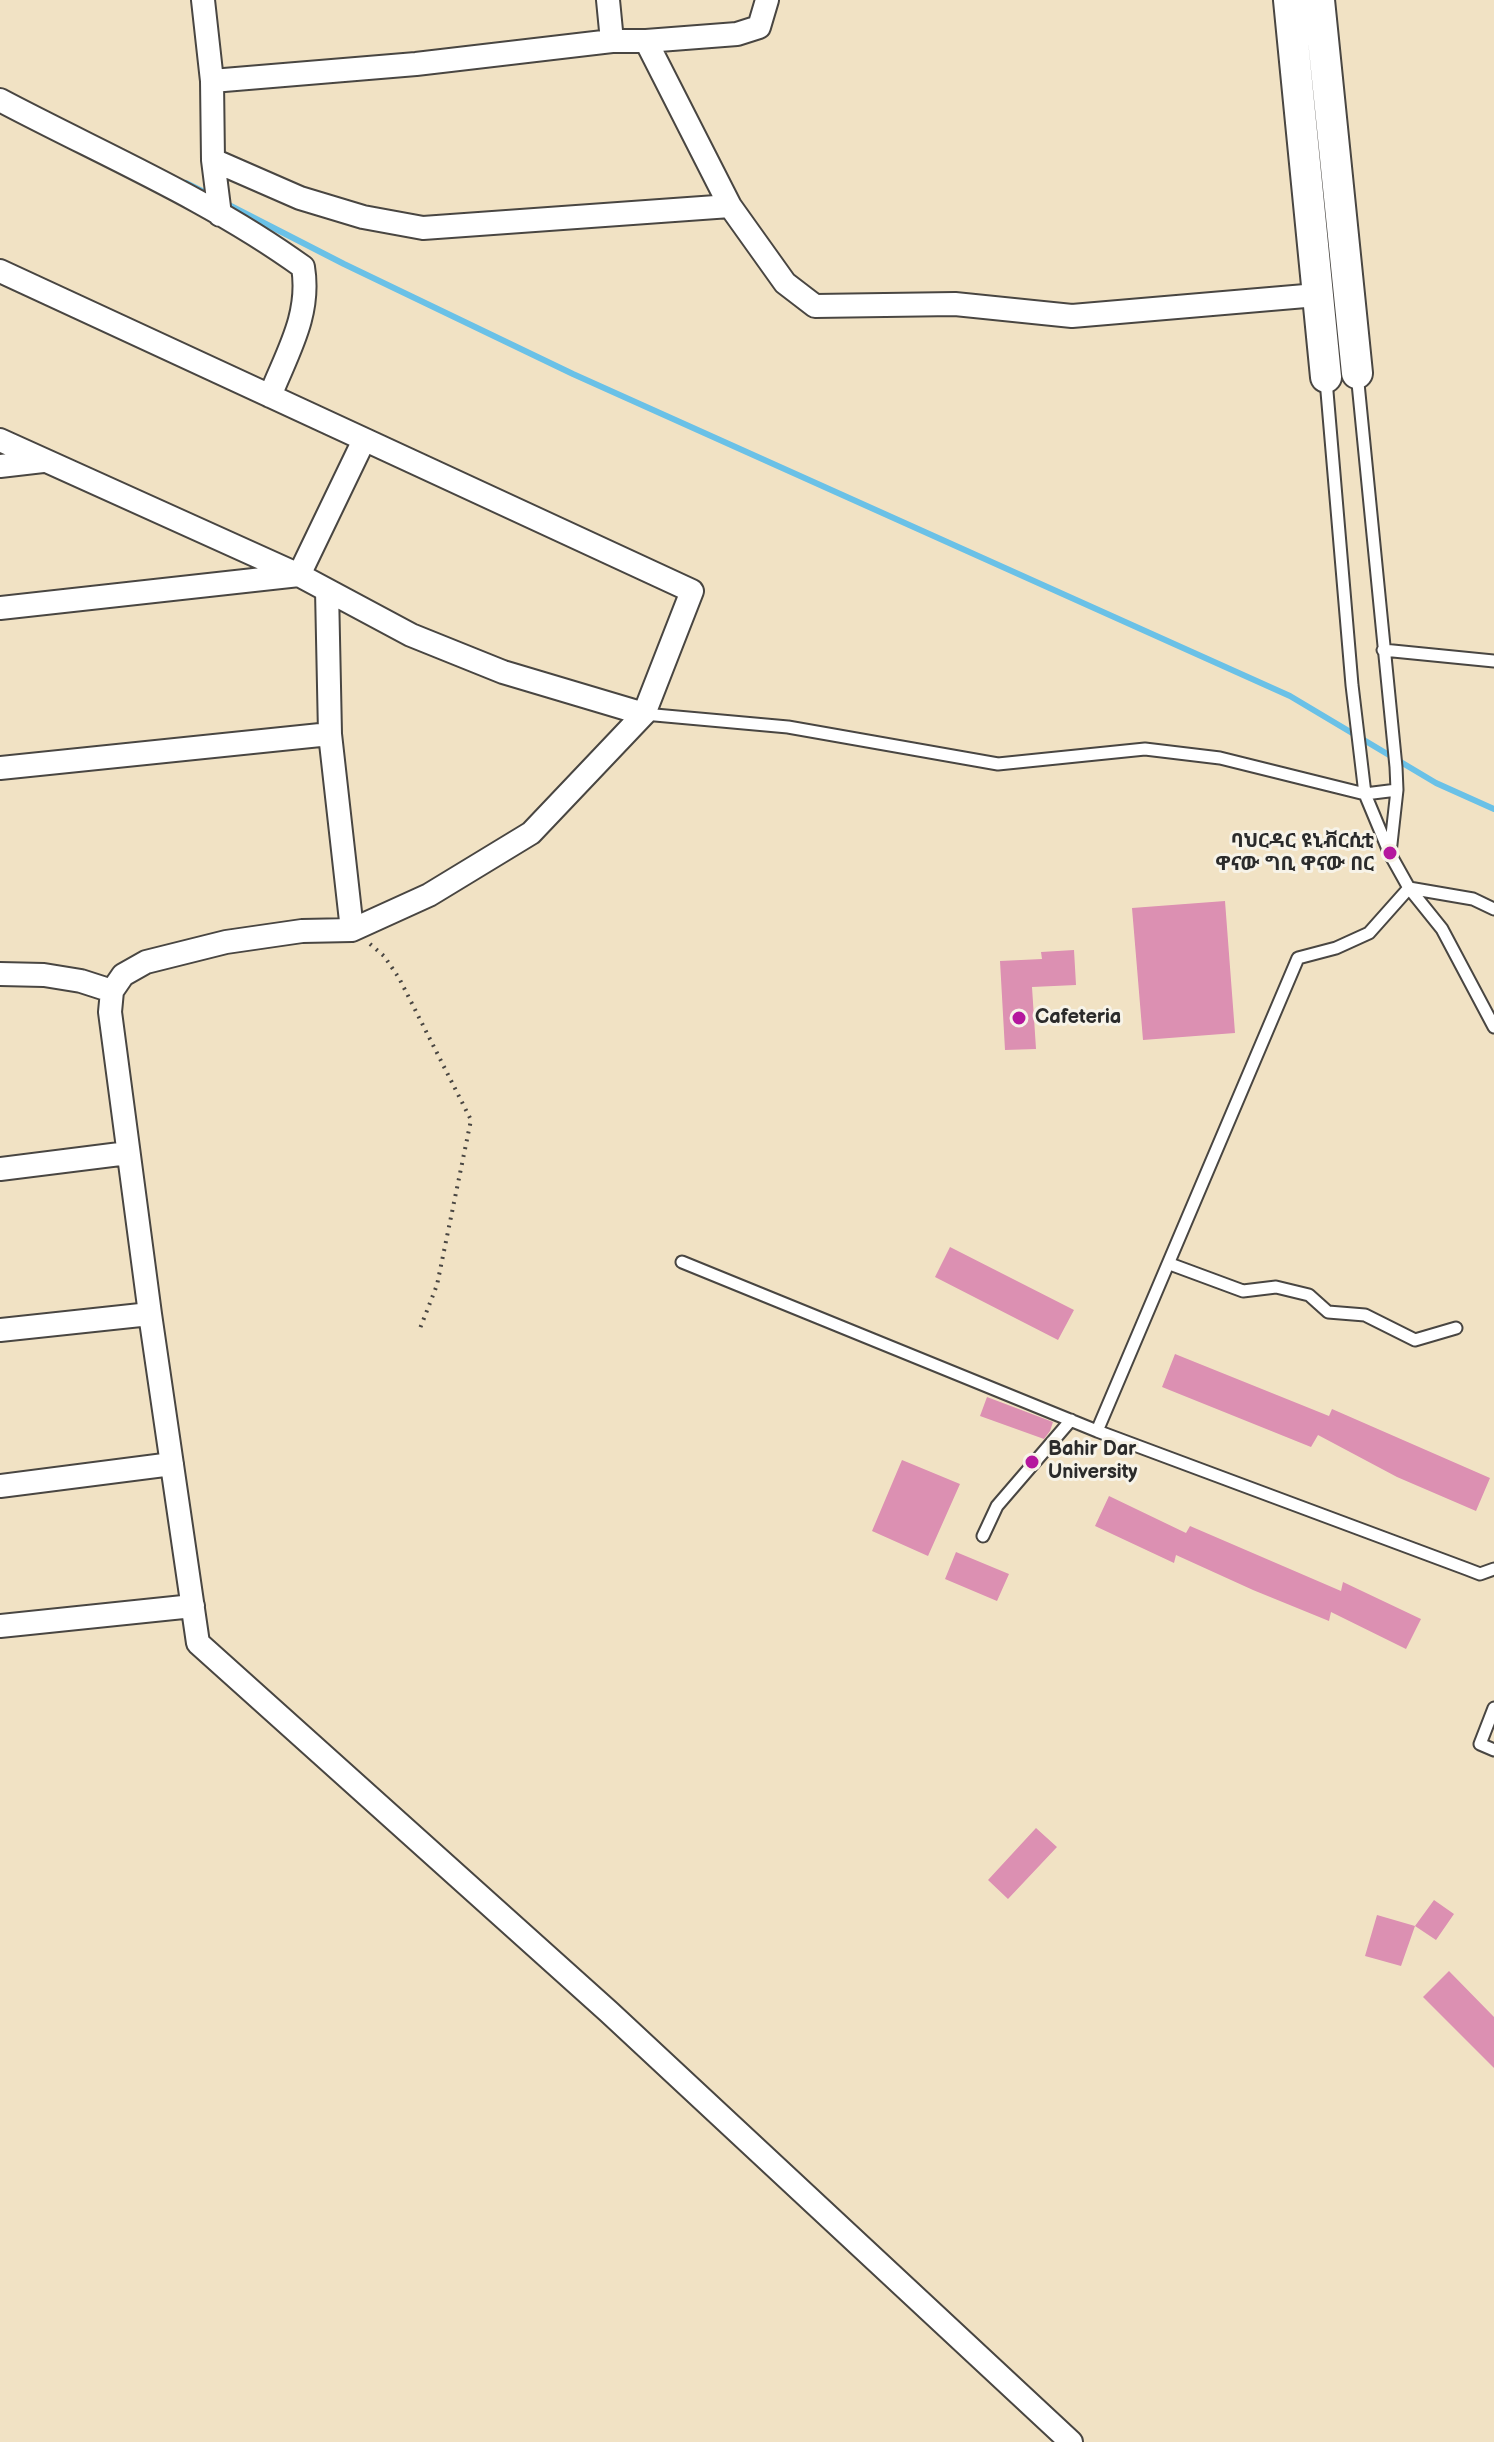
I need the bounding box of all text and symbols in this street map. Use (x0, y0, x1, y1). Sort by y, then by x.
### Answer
place label: ባህርዳር ዩኒቭርሲቲ ዋናው ግቢ ዋናው በር (1215, 830, 1374, 877)
marker: ባህርዳር ዩኒቭርሲቲ ዋናው ግቢ ዋናው በር (1381, 844, 1399, 862)
place label: Cafeteria (1035, 1006, 1121, 1030)
marker: Cafeteria (1010, 1009, 1028, 1027)
place label: Bahir Dar University (1048, 1438, 1137, 1485)
marker: Bahir Dar University (1023, 1453, 1041, 1471)

